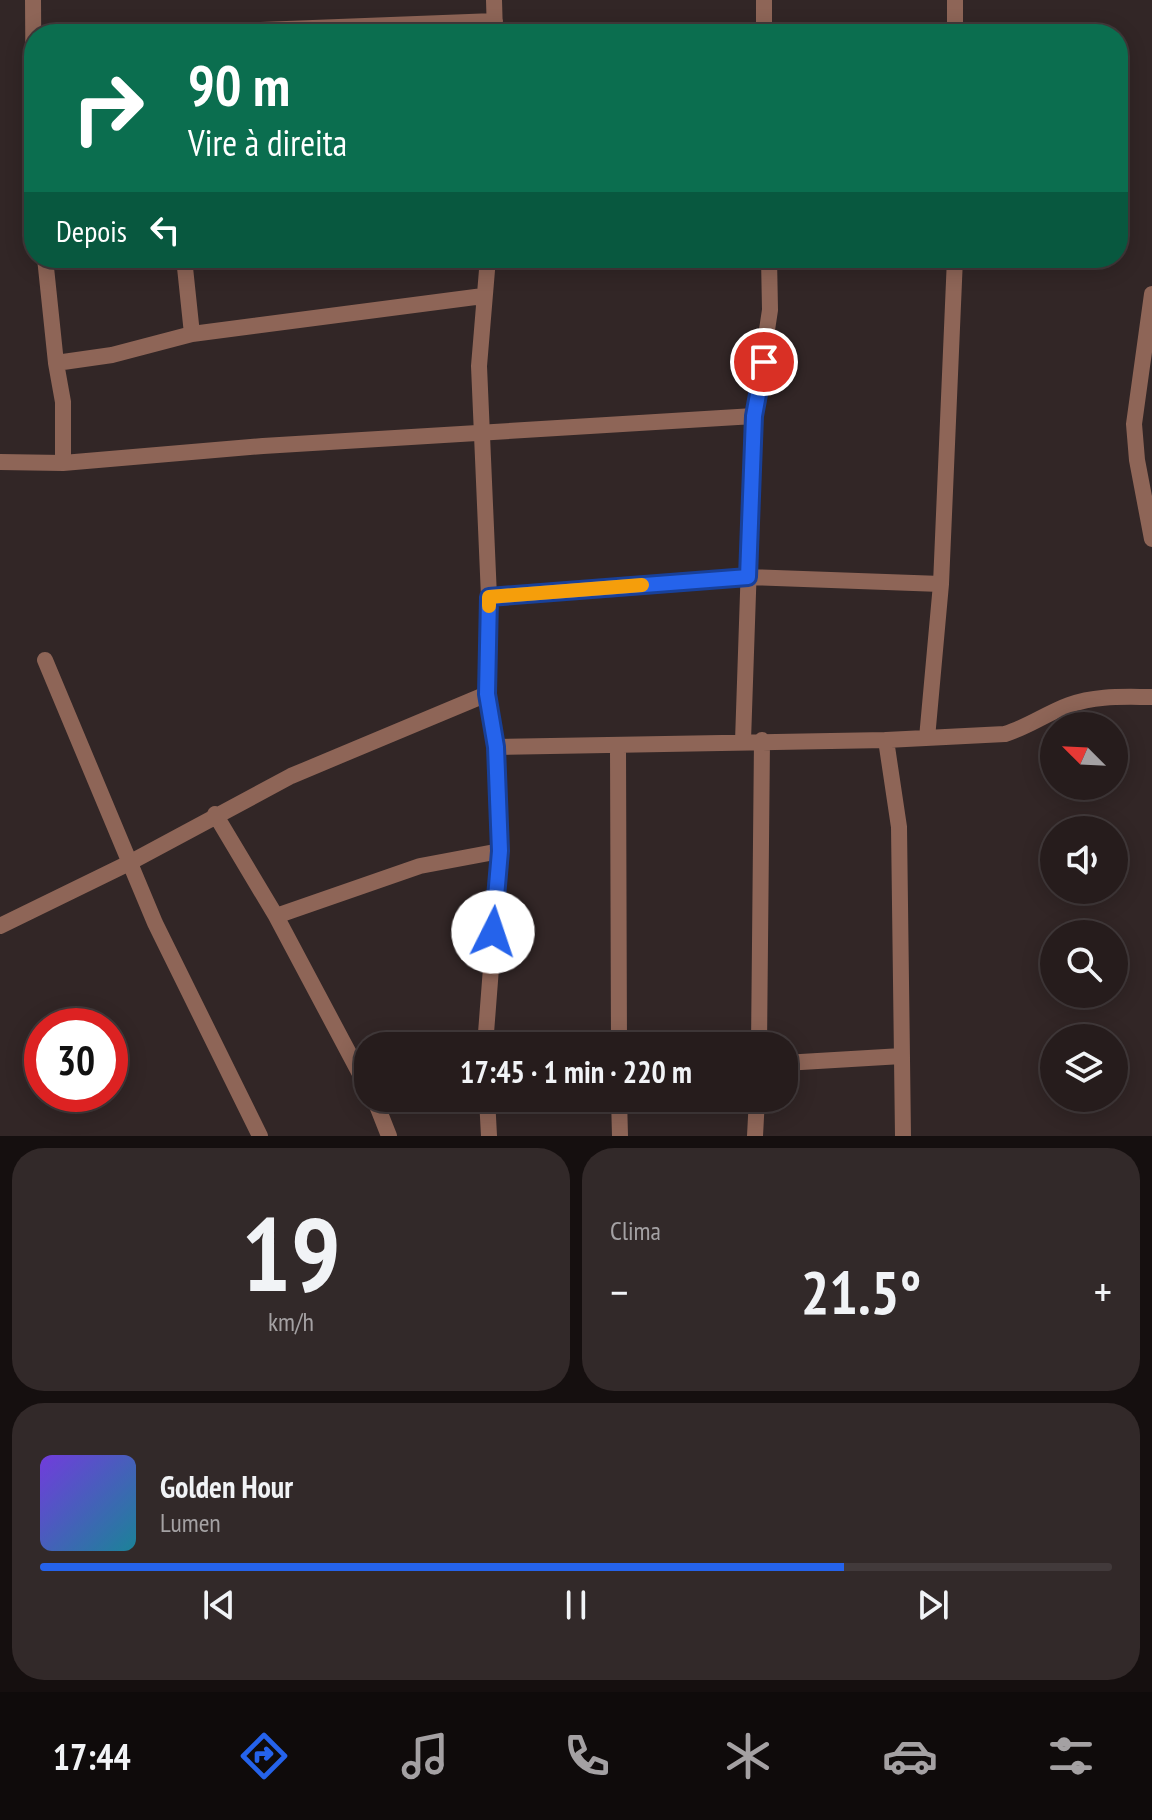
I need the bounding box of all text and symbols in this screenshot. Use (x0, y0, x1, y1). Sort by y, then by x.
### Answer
text: 90 m (188, 49, 290, 121)
icon: right (56, 56, 160, 160)
text: Vire à direita (188, 119, 347, 166)
icon: left (143, 208, 187, 252)
text: Depois (56, 211, 127, 250)
pin (730, 328, 798, 396)
icon: arrive (742, 340, 786, 384)
north arrow (1040, 712, 1128, 800)
map controls (1040, 712, 1128, 1112)
button: sound (1040, 816, 1128, 904)
position arrow (451, 890, 535, 974)
button: search (1040, 920, 1128, 1008)
speed limit sign: 30 (24, 1008, 128, 1112)
button: layers (1040, 1024, 1128, 1112)
text: 17:45 · 1 min · 220 m (460, 1052, 692, 1091)
text: 19 (241, 1185, 341, 1320)
text: Clima (610, 1214, 661, 1247)
text: 21.5° (801, 1253, 921, 1331)
text: − (610, 1263, 628, 1320)
text: + (1094, 1263, 1112, 1320)
text: km/h (268, 1305, 314, 1338)
text: Golden Hour (160, 1467, 293, 1506)
text: Lumen (160, 1506, 221, 1539)
icon: previous (197, 1583, 241, 1627)
icon: pause (554, 1583, 598, 1627)
icon: next (911, 1583, 955, 1627)
icon: directions (236, 1728, 292, 1784)
icon: music (397, 1728, 453, 1784)
icon: phone (559, 1728, 615, 1784)
icon: climate (720, 1728, 776, 1784)
icon: car (882, 1728, 938, 1784)
icon: filters (1043, 1728, 1099, 1784)
text: 17:44 (53, 1733, 131, 1780)

